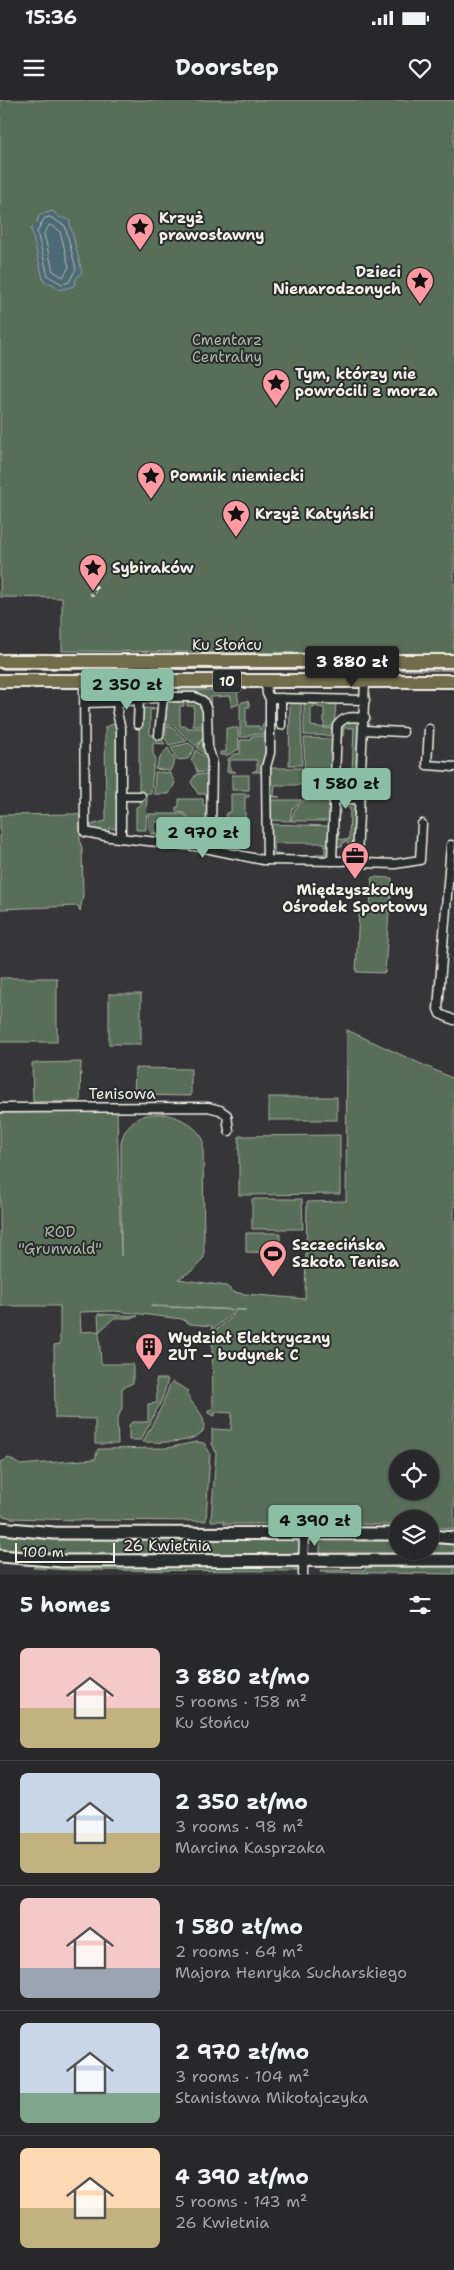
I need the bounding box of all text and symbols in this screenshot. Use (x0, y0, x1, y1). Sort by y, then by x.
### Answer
text: 15:36 (25, 5, 77, 30)
text: Doorstep (175, 53, 279, 82)
icon: menu (20, 54, 48, 82)
icon: heart (406, 54, 434, 82)
place label: Krzyż prawosławny (159, 208, 264, 245)
place icon: Krzyż prawosławny (125, 212, 155, 251)
place label: Dzieci Nienarodzonych (273, 262, 401, 299)
place icon: Dzieci Nienarodzonych (405, 266, 435, 305)
park label: Cmentarz Centralny (192, 330, 262, 367)
place label: Tym, którzy nie powrócili z morza (295, 364, 438, 401)
place icon: Tym, którzy nie powrócili z morza (261, 368, 291, 407)
place icon: Pomnik niemiecki (136, 461, 166, 500)
place label: Pomnik niemiecki (170, 466, 304, 486)
place icon: Krzyż Katyński (221, 499, 251, 538)
place label: Krzyż Katyński (255, 504, 374, 524)
place icon: Sybiraków (78, 553, 108, 592)
place label: Sybiraków (112, 558, 194, 578)
street label: Ku Słońcu (192, 635, 262, 655)
pin: 3 880 zł (300, 646, 404, 688)
text: 3 880 zł (316, 651, 388, 672)
pin: 2 350 zł (75, 668, 179, 711)
road number: 10 (213, 670, 241, 692)
text: 2 350 zł (92, 674, 162, 695)
pin: 1 580 zł (294, 768, 398, 810)
text: 1 580 zł (313, 773, 379, 794)
pin: 2 970 zł (151, 816, 255, 859)
text: 2 970 zł (167, 822, 239, 843)
office icon: Międzyszkolny Ośrodek Sportowy (340, 841, 370, 880)
place label: Międzyszkolny Ośrodek Sportowy (282, 880, 428, 917)
street label: Tenisowa (89, 1084, 156, 1104)
park label: ROD "Grunwald" (18, 1222, 102, 1259)
place label: Szczecińska Szkoła Tenisa (292, 1235, 400, 1272)
sports icon: Szczecińska Szkoła Tenisa (258, 1239, 288, 1278)
place label: Wydział Elektryczny ZUT – budynek C (168, 1328, 331, 1365)
building icon: Wydział Elektryczny ZUT – budynek C (134, 1332, 164, 1371)
map controls (389, 1450, 439, 1560)
button: locate (389, 1450, 439, 1500)
pin: 4 390 zł (263, 1504, 367, 1547)
text: 4 390 zł (279, 1510, 351, 1531)
button: layers (389, 1510, 439, 1560)
street label: 26 Kwietnia (123, 1536, 212, 1556)
scale bar (15, 1540, 115, 1563)
text: 100 m (22, 1543, 64, 1561)
text: 5 homes (20, 1591, 111, 1619)
icon: filters (406, 1591, 434, 1619)
text: 3 880 zł/mo (175, 1663, 310, 1691)
icon: home (60, 1668, 120, 1728)
text: 5 rooms · 158 m² (175, 1691, 307, 1712)
text: Ku Słońcu (175, 1712, 249, 1733)
text: 2 350 zł/mo (175, 1788, 308, 1816)
icon: home (60, 1793, 120, 1853)
text: 3 rooms · 98 m² (175, 1816, 304, 1837)
text: Marcina Kasprzaka (175, 1837, 325, 1858)
text: 1 580 zł/mo (175, 1913, 303, 1941)
icon: home (60, 1918, 120, 1978)
text: 2 rooms · 64 m² (175, 1941, 303, 1962)
text: Majora Henryka Sucharskiego (175, 1962, 407, 1983)
text: 2 970 zł/mo (175, 2038, 309, 2066)
icon: home (60, 2043, 120, 2103)
text: 3 rooms · 104 m² (175, 2066, 310, 2087)
text: Stanisława Mikołajczyka (175, 2087, 368, 2108)
text: 4 390 zł/mo (175, 2163, 309, 2191)
icon: home (60, 2168, 120, 2228)
text: 5 rooms · 143 m² (175, 2191, 307, 2212)
text: 26 Kwietnia (175, 2212, 269, 2233)

